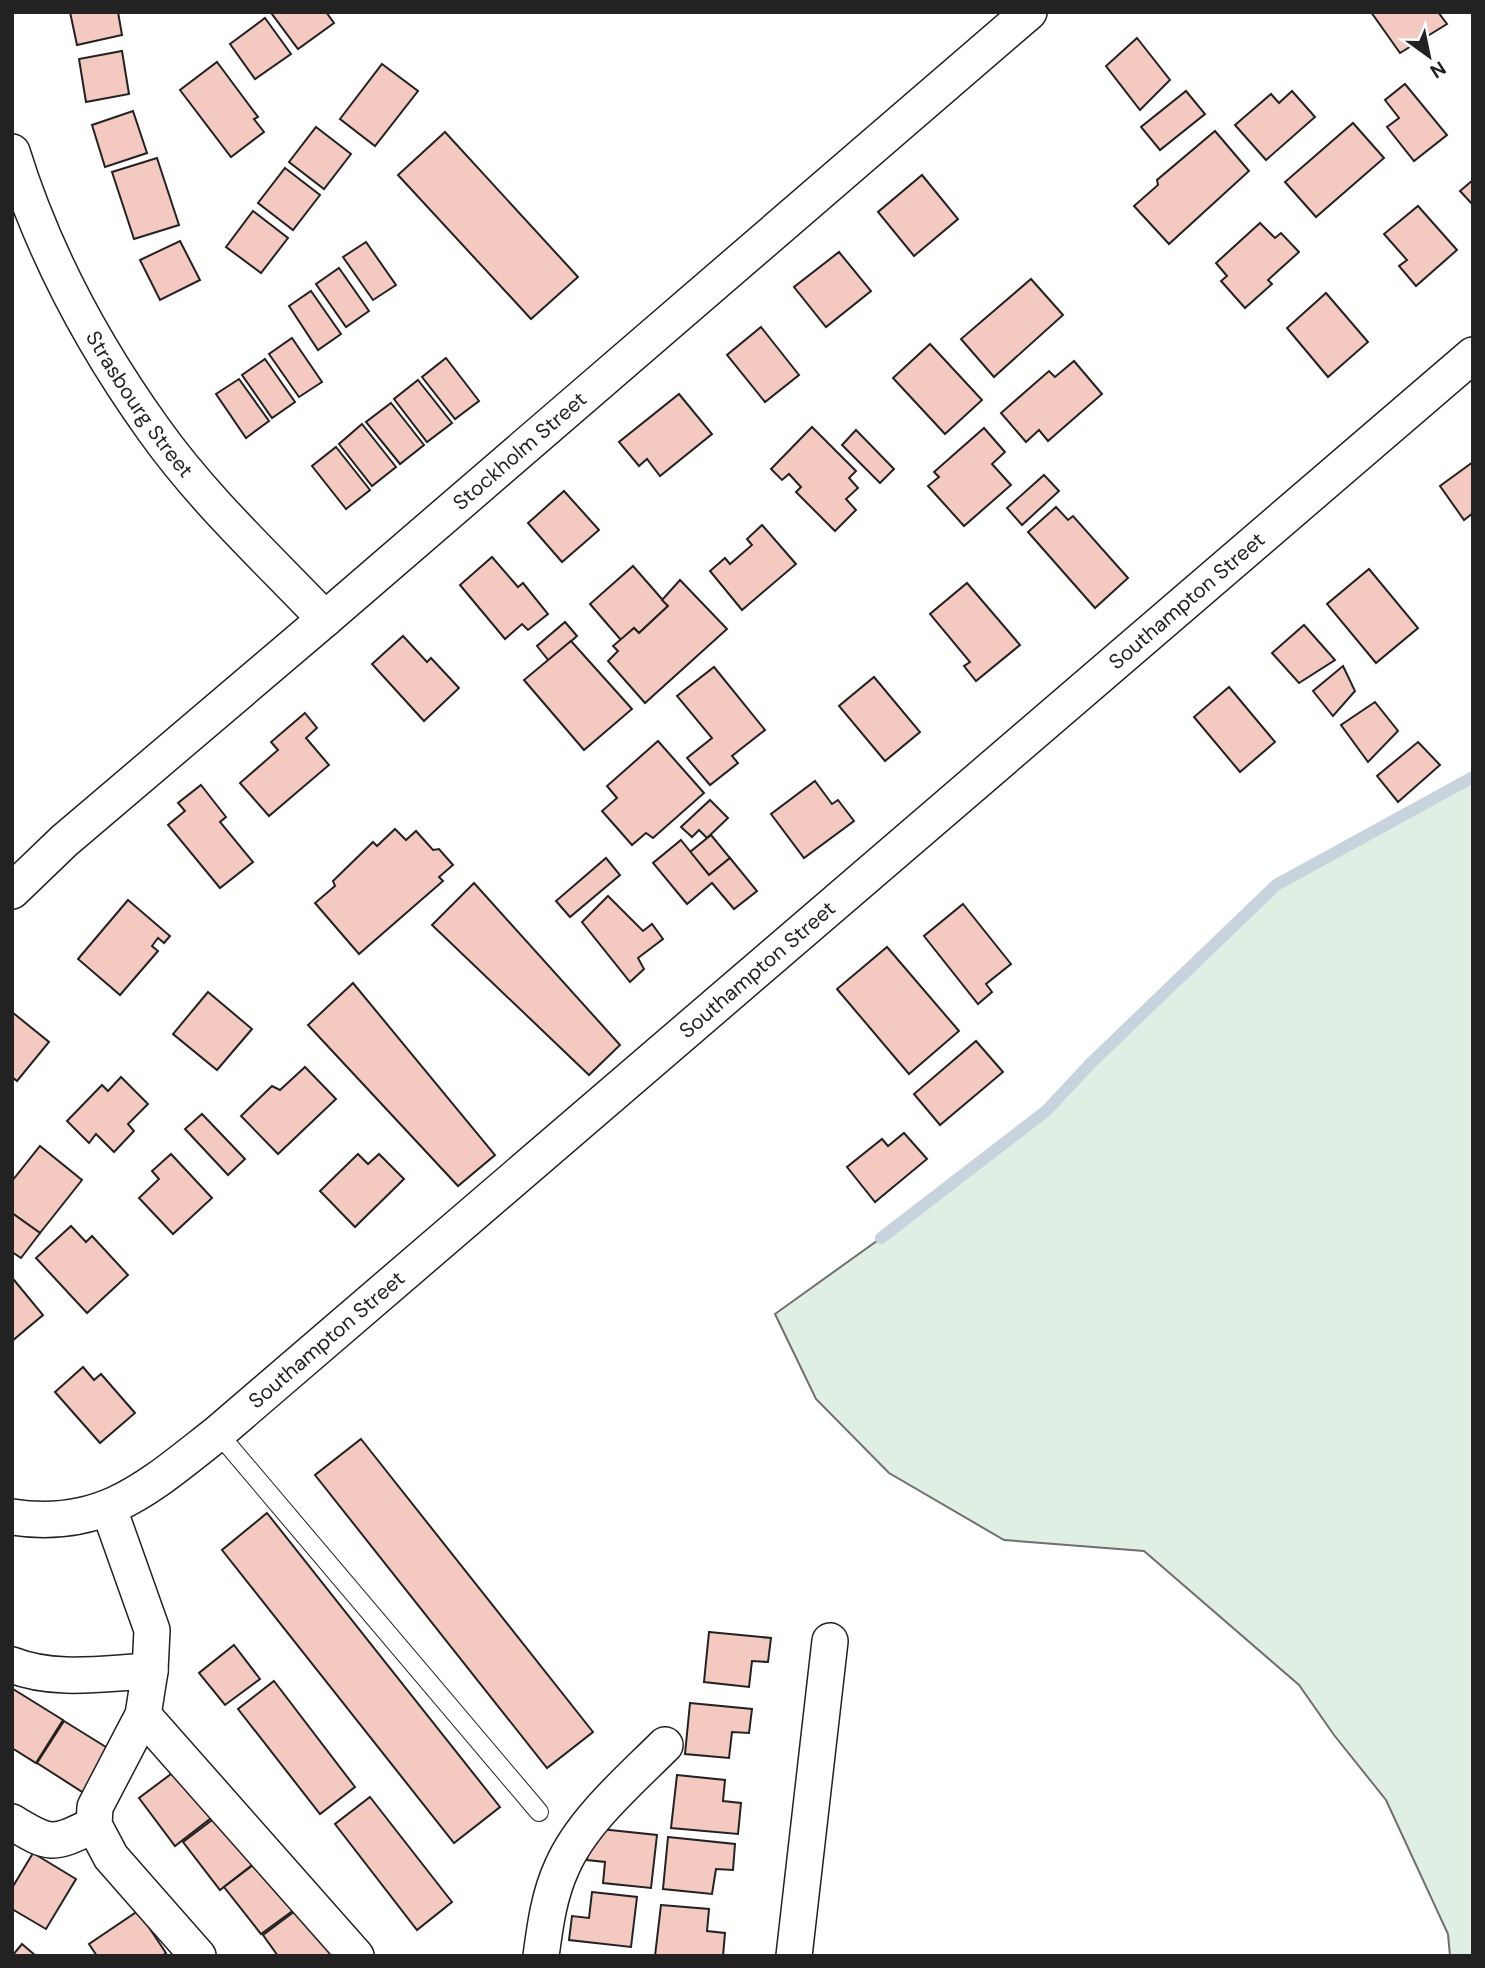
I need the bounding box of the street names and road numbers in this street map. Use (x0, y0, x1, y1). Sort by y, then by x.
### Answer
street label: Strasbourg Street (79, 326, 199, 484)
street label: Stockholm Street (447, 385, 593, 517)
street label: Southampton Street (1103, 526, 1271, 676)
street label: Southampton Street (673, 895, 841, 1045)
street label: Southampton Street (242, 1265, 411, 1415)

